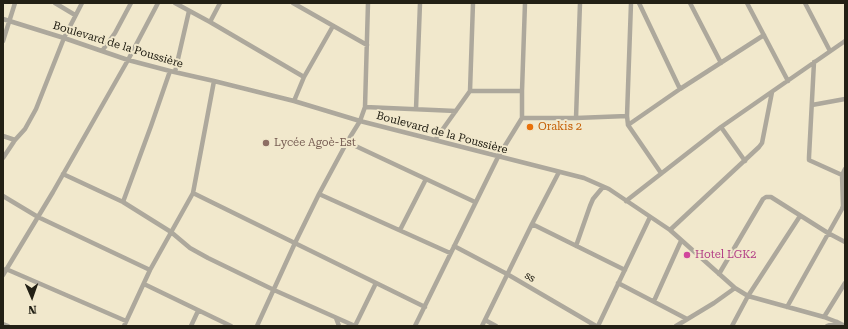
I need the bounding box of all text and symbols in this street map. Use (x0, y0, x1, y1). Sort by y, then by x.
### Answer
street label: Boulevard de la Poussière (51, 19, 185, 71)
street label: Boulevard de la Poussière (375, 109, 509, 157)
place label: Orakis 2 (538, 120, 582, 134)
marker: Orakis 2 (525, 122, 535, 132)
place label: Lycée Agoè-Est (274, 136, 356, 150)
marker: Lycée Agoè-Est (261, 138, 271, 148)
place label: Hotel LGK2 (695, 248, 756, 262)
marker: Hotel LGK2 (682, 250, 692, 260)
street label: ss (522, 269, 538, 285)
north arrow (12, 277, 52, 317)
text: N (28, 303, 37, 316)

